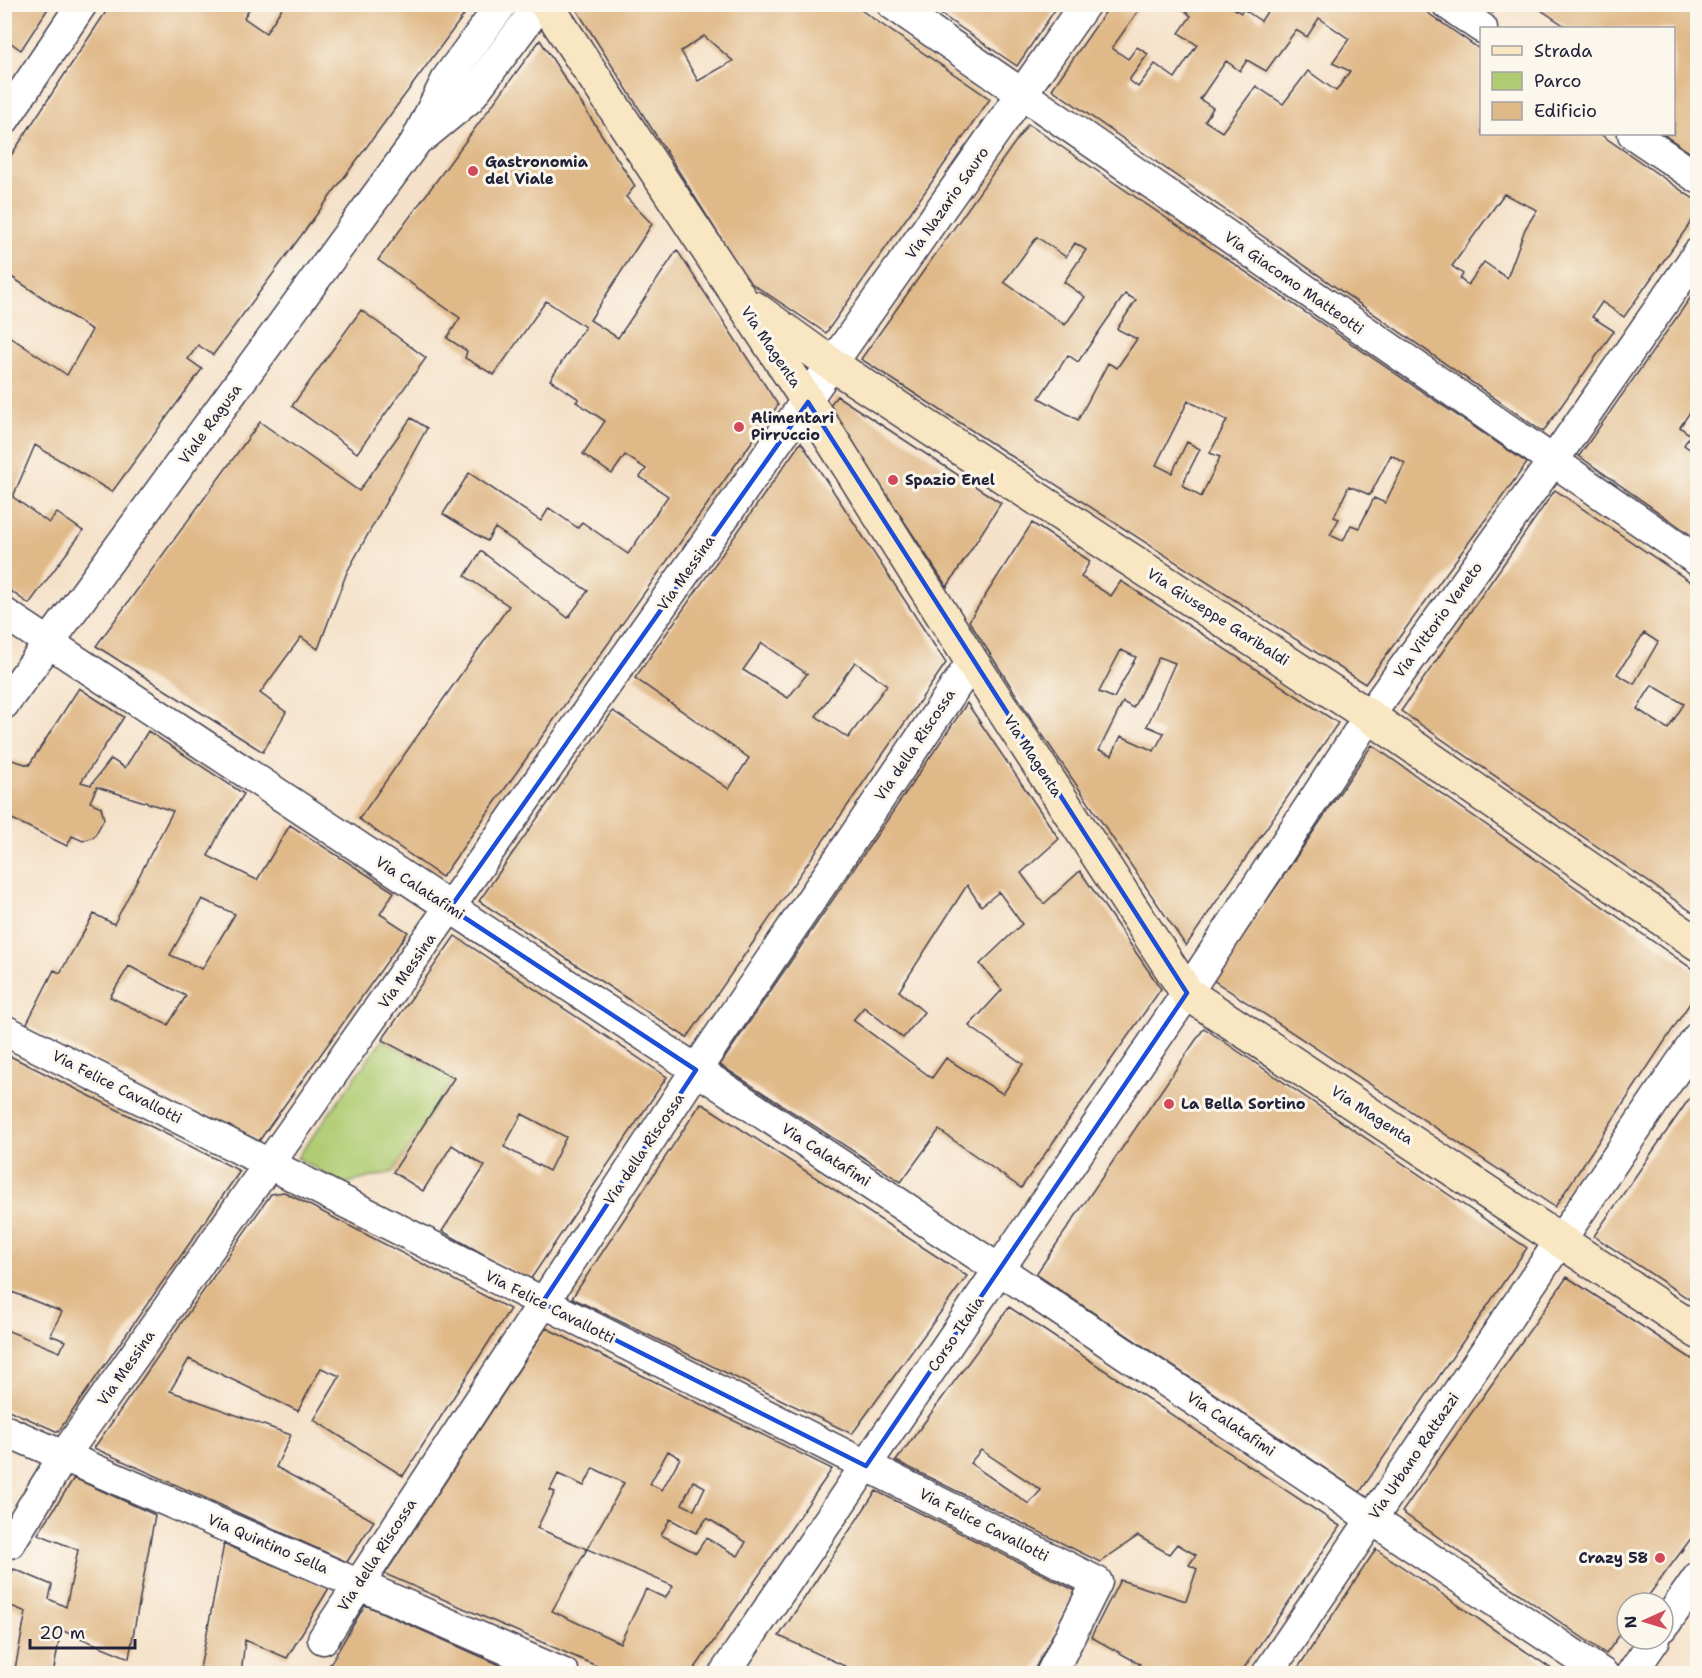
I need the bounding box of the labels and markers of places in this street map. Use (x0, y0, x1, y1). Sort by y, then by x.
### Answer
place label: Gastronomia del Viale (485, 152, 589, 189)
marker: Gastronomia del Viale (466, 164, 480, 178)
place label: Alimentari Pirruccio (751, 408, 834, 445)
marker: Alimentari Pirruccio (732, 420, 746, 434)
place label: Spazio Enel (905, 470, 995, 490)
marker: Spazio Enel (886, 473, 900, 487)
place label: La Bella Sortino (1181, 1094, 1306, 1114)
marker: La Bella Sortino (1162, 1097, 1176, 1111)
place label: Crazy 58 (1579, 1548, 1648, 1568)
marker: Crazy 58 (1653, 1551, 1667, 1565)

